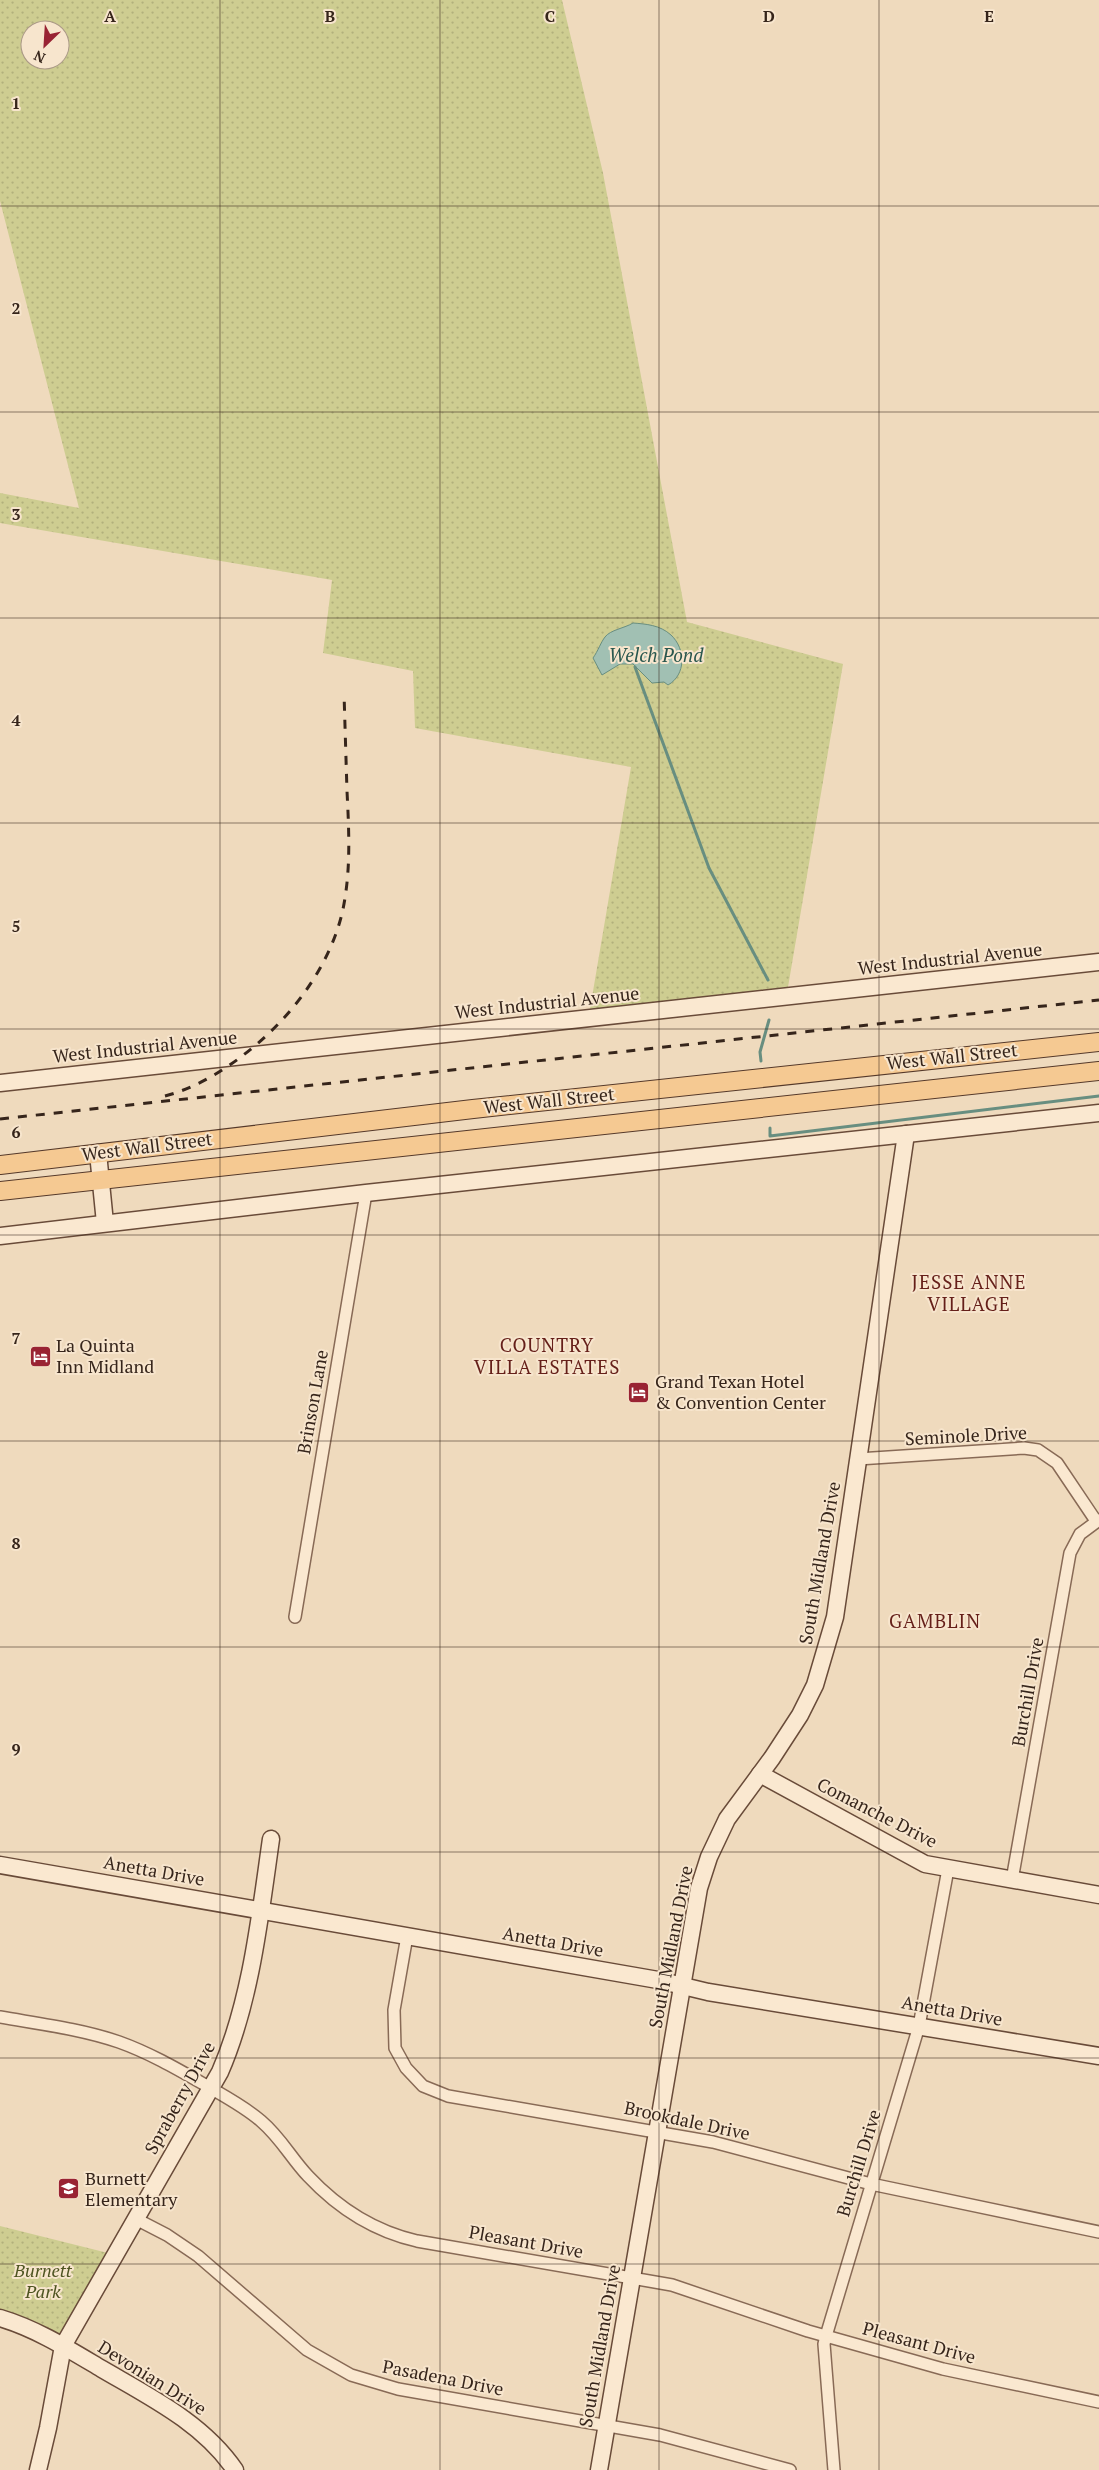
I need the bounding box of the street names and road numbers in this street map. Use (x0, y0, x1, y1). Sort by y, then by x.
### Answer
street label: West Industrial Avenue (857, 936, 1043, 980)
street label: West Industrial Avenue (454, 980, 640, 1024)
street label: West Industrial Avenue (52, 1024, 238, 1068)
street label: West Wall Street (885, 1037, 1019, 1075)
street label: West Wall Street (482, 1081, 616, 1119)
street label: West Wall Street (80, 1126, 214, 1166)
street label: Brinson Lane (291, 1348, 333, 1456)
street label: Seminole Drive (904, 1420, 1028, 1450)
street label: South Midland Drive (793, 1479, 845, 1646)
street label: Burchill Drive (1006, 1635, 1048, 1748)
street label: Comanche Drive (813, 1772, 942, 1853)
street label: Anetta Drive (102, 1849, 206, 1891)
street label: South Midland Drive (642, 1864, 698, 2030)
street label: Anetta Drive (501, 1920, 605, 1962)
street label: Anetta Drive (900, 1989, 1004, 2031)
street label: Spraberry Drive (138, 2037, 220, 2158)
street label: Brookdale Drive (622, 2095, 752, 2145)
street label: Burchill Drive (830, 2106, 886, 2219)
street label: Pleasant Drive (467, 2219, 585, 2263)
street label: South Midland Drive (573, 2262, 625, 2429)
street label: Pleasant Drive (860, 2315, 978, 2369)
street label: Devonian Drive (94, 2334, 211, 2420)
street label: Pasadena Drive (381, 2354, 506, 2401)

